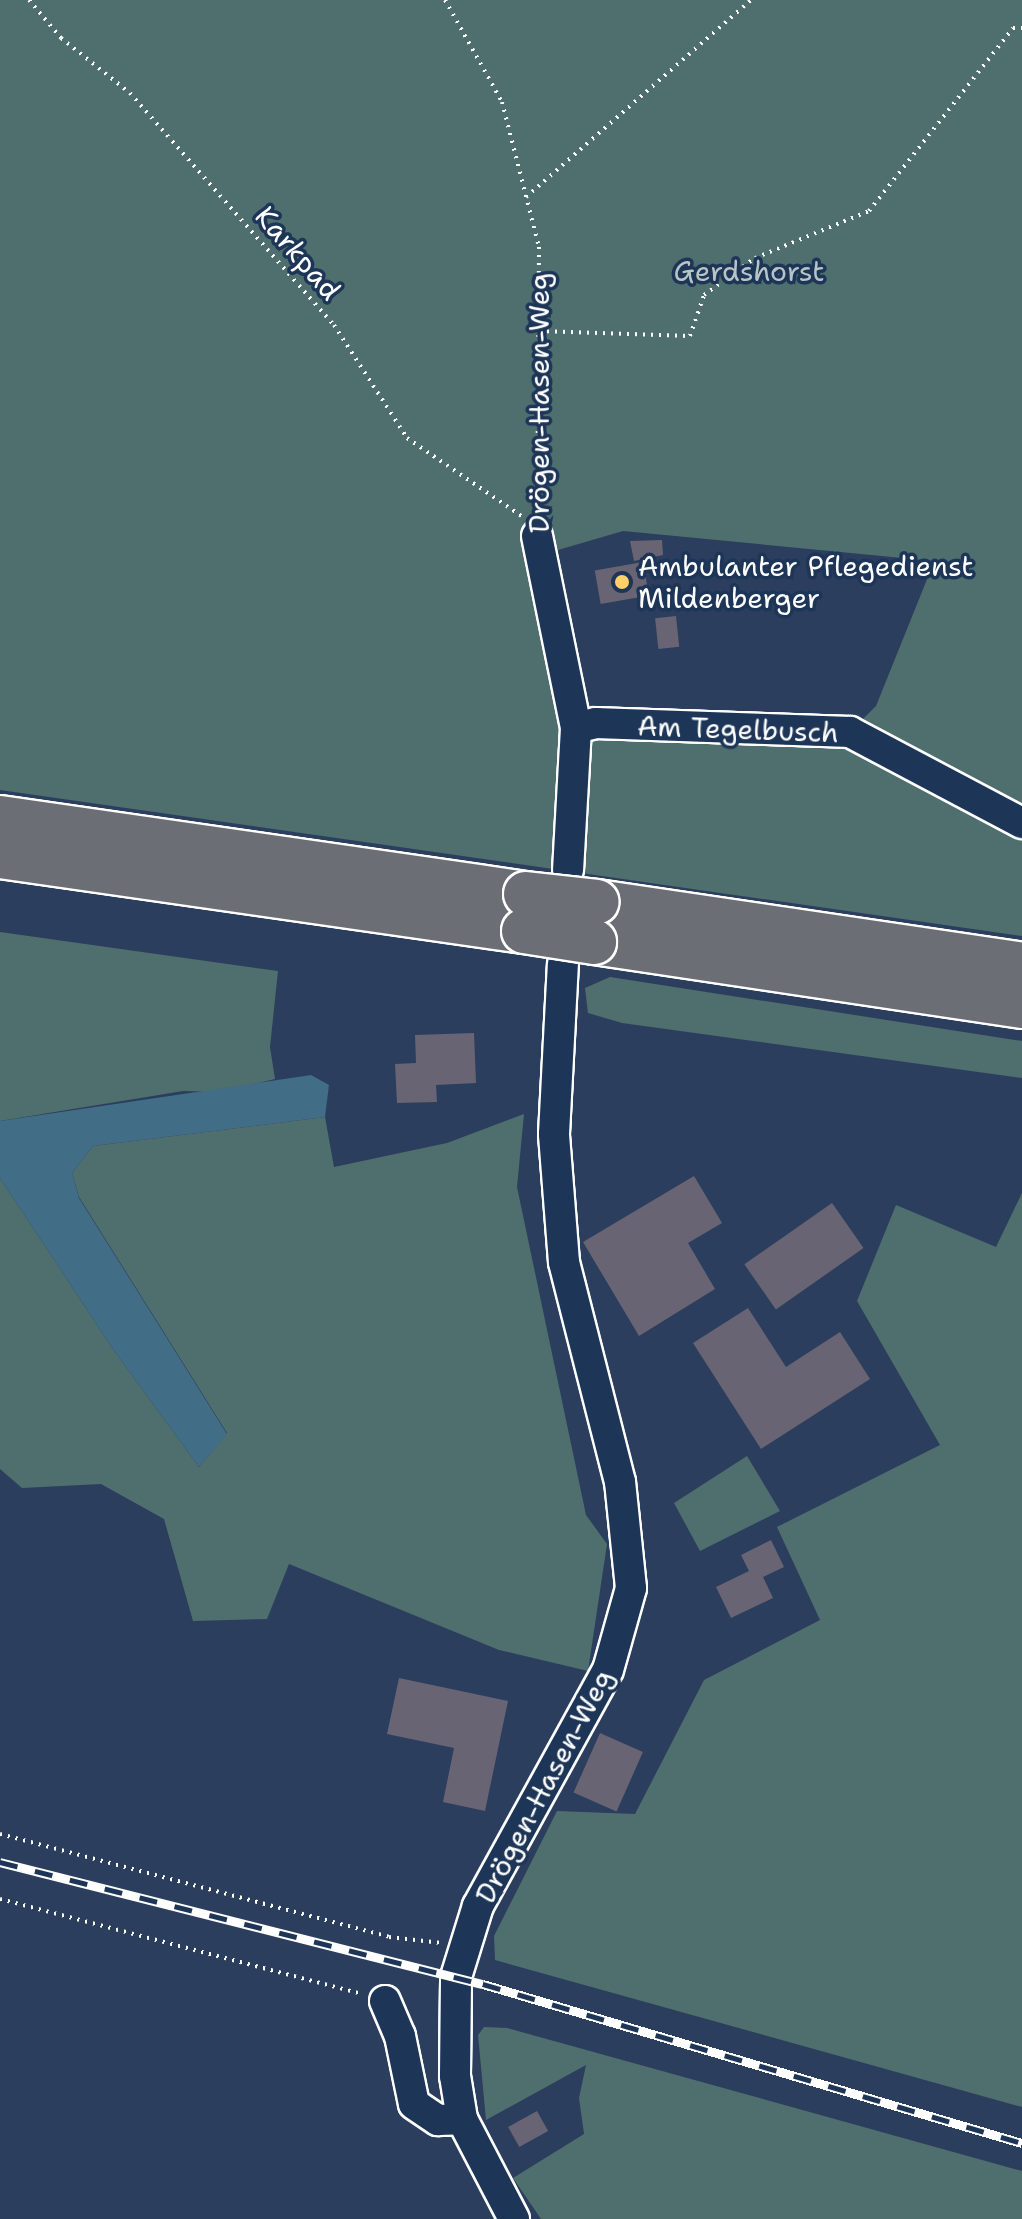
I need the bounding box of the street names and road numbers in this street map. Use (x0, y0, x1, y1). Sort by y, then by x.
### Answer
street label: Karkpad (248, 199, 348, 307)
street label: Drögen-Hasen-Weg (522, 273, 556, 533)
street label: Am Tegelbusch (637, 709, 839, 749)
street label: Drögen-Hasen-Weg (468, 1663, 620, 1909)

